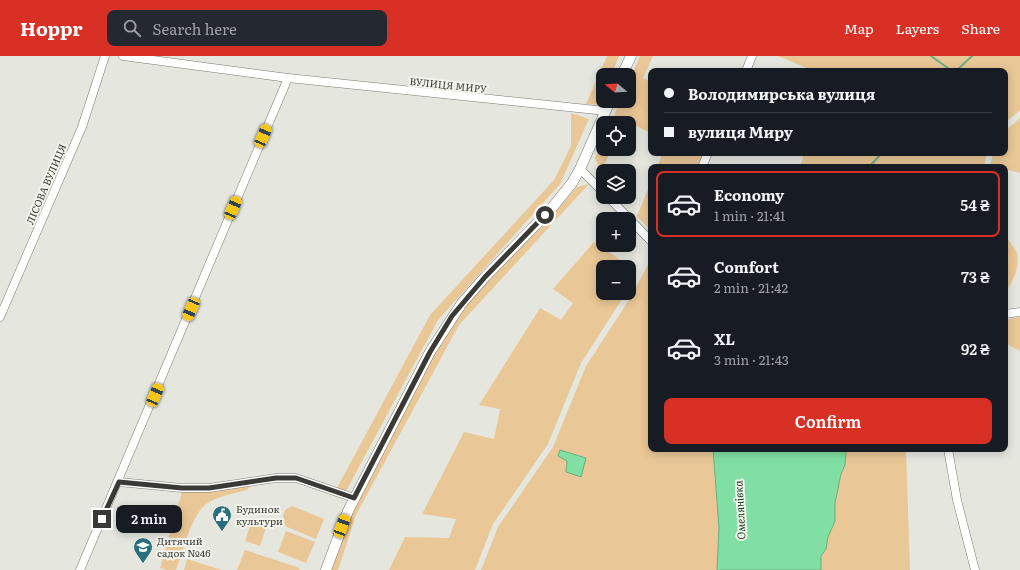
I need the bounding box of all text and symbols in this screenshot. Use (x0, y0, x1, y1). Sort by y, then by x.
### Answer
search box (107, 10, 387, 46)
text: Hoppr (20, 14, 83, 42)
icon: search (121, 17, 143, 39)
text: Search here (153, 17, 237, 40)
text: Map (844, 18, 874, 38)
text: Layers (896, 18, 939, 38)
text: Share (961, 18, 1000, 38)
north arrow (596, 68, 636, 108)
map controls (596, 68, 636, 300)
street label: ВУЛИЦЯ МИРУ (409, 73, 488, 96)
text: Володимирська вулиця (688, 82, 875, 105)
button: locate (596, 116, 636, 156)
text: вулиця Миру (688, 120, 793, 143)
car (253, 123, 273, 149)
street label: ЛІСОВА ВУЛИЦЯ (22, 141, 69, 226)
button: layers (596, 164, 636, 204)
text: Economy (714, 183, 784, 206)
icon: car (666, 186, 702, 222)
text: 54 ₴ (960, 193, 990, 216)
car (223, 195, 243, 221)
route start (536, 206, 554, 224)
text: 1 min · 21:41 (714, 206, 785, 225)
button: + (596, 212, 636, 252)
text: Comfort (714, 255, 779, 278)
icon: car (666, 258, 702, 294)
button: − (596, 260, 636, 300)
text: 73 ₴ (961, 265, 990, 288)
text: 2 min · 21:42 (714, 278, 788, 297)
car (181, 296, 201, 322)
text: XL (714, 327, 735, 350)
icon: car (666, 330, 702, 366)
text: 92 ₴ (961, 337, 990, 360)
text: 3 min · 21:43 (714, 350, 789, 369)
car (145, 382, 165, 408)
button: Confirm (664, 398, 992, 444)
water label: Омелянівка (729, 479, 749, 540)
place label: Будинок культури (236, 501, 283, 528)
public building icon: Будинок культури (211, 504, 233, 532)
callout: 2 min (116, 505, 182, 533)
text: 2 min (131, 509, 167, 528)
route end (93, 510, 111, 528)
car (332, 513, 352, 539)
place label: Дитячий садок №46 (157, 533, 211, 560)
school or university icon: Дитячий садок №46 (132, 536, 154, 564)

